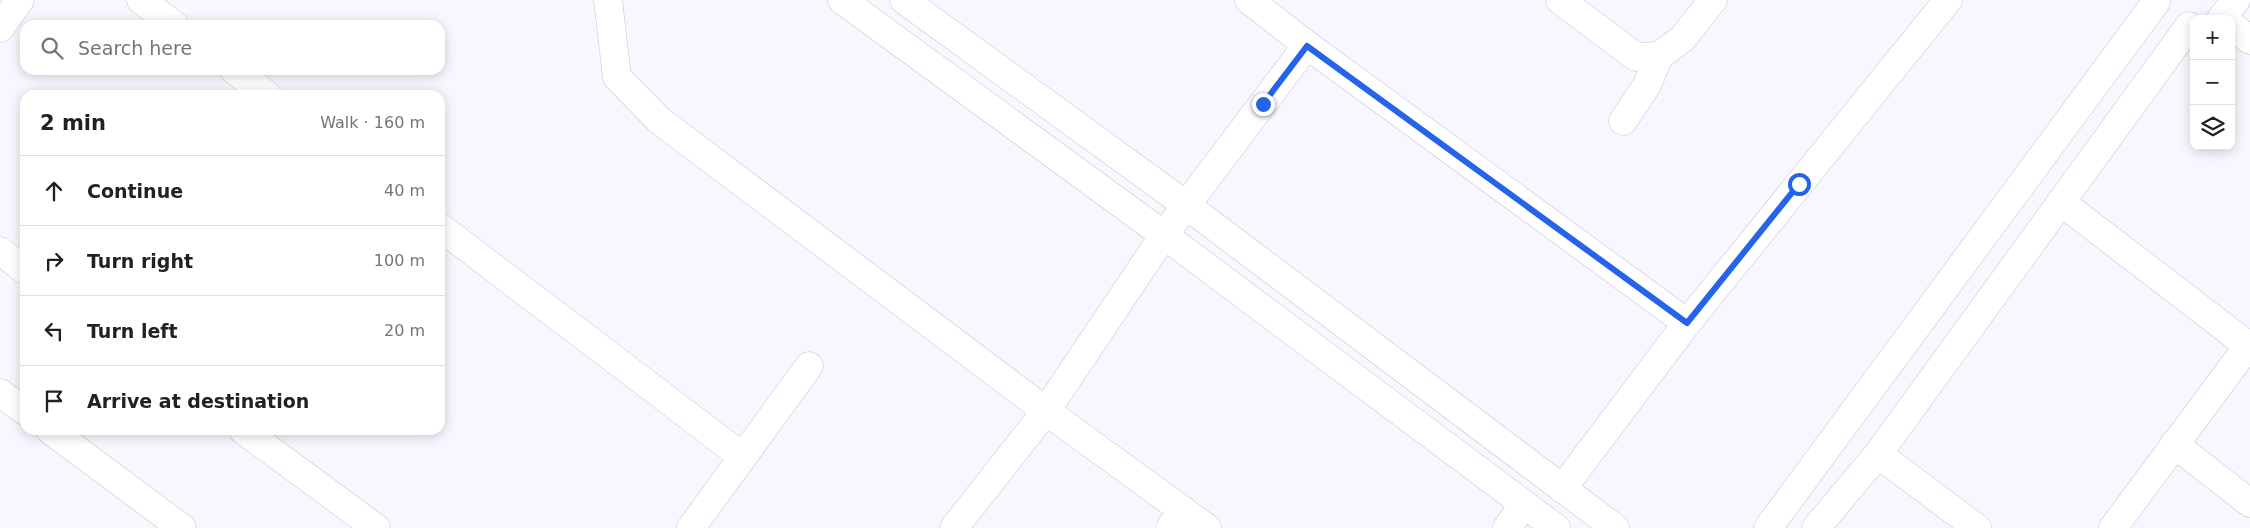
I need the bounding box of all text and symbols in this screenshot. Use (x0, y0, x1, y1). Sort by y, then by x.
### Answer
map controls (2190, 15, 2235, 150)
button: + (2190, 15, 2235, 60)
search box (20, 20, 445, 75)
icon: search (38, 34, 66, 62)
text: Search here (78, 37, 192, 59)
button: − (2190, 60, 2235, 105)
route end (1252, 93, 1275, 116)
button: layers (2190, 105, 2235, 150)
text: 2 min (40, 111, 106, 135)
text: Walk · 160 m (320, 113, 425, 132)
route start (1788, 173, 1811, 196)
icon: ahead (40, 177, 68, 205)
text: Continue (87, 180, 183, 202)
text: 40 m (384, 181, 425, 200)
icon: right (40, 247, 68, 275)
text: Turn right (87, 250, 193, 272)
text: 100 m (374, 251, 425, 270)
icon: left (40, 317, 68, 345)
text: Turn left (87, 320, 178, 342)
text: 20 m (384, 321, 425, 340)
icon: arrive (40, 387, 68, 415)
text: Arrive at destination (87, 390, 309, 412)

